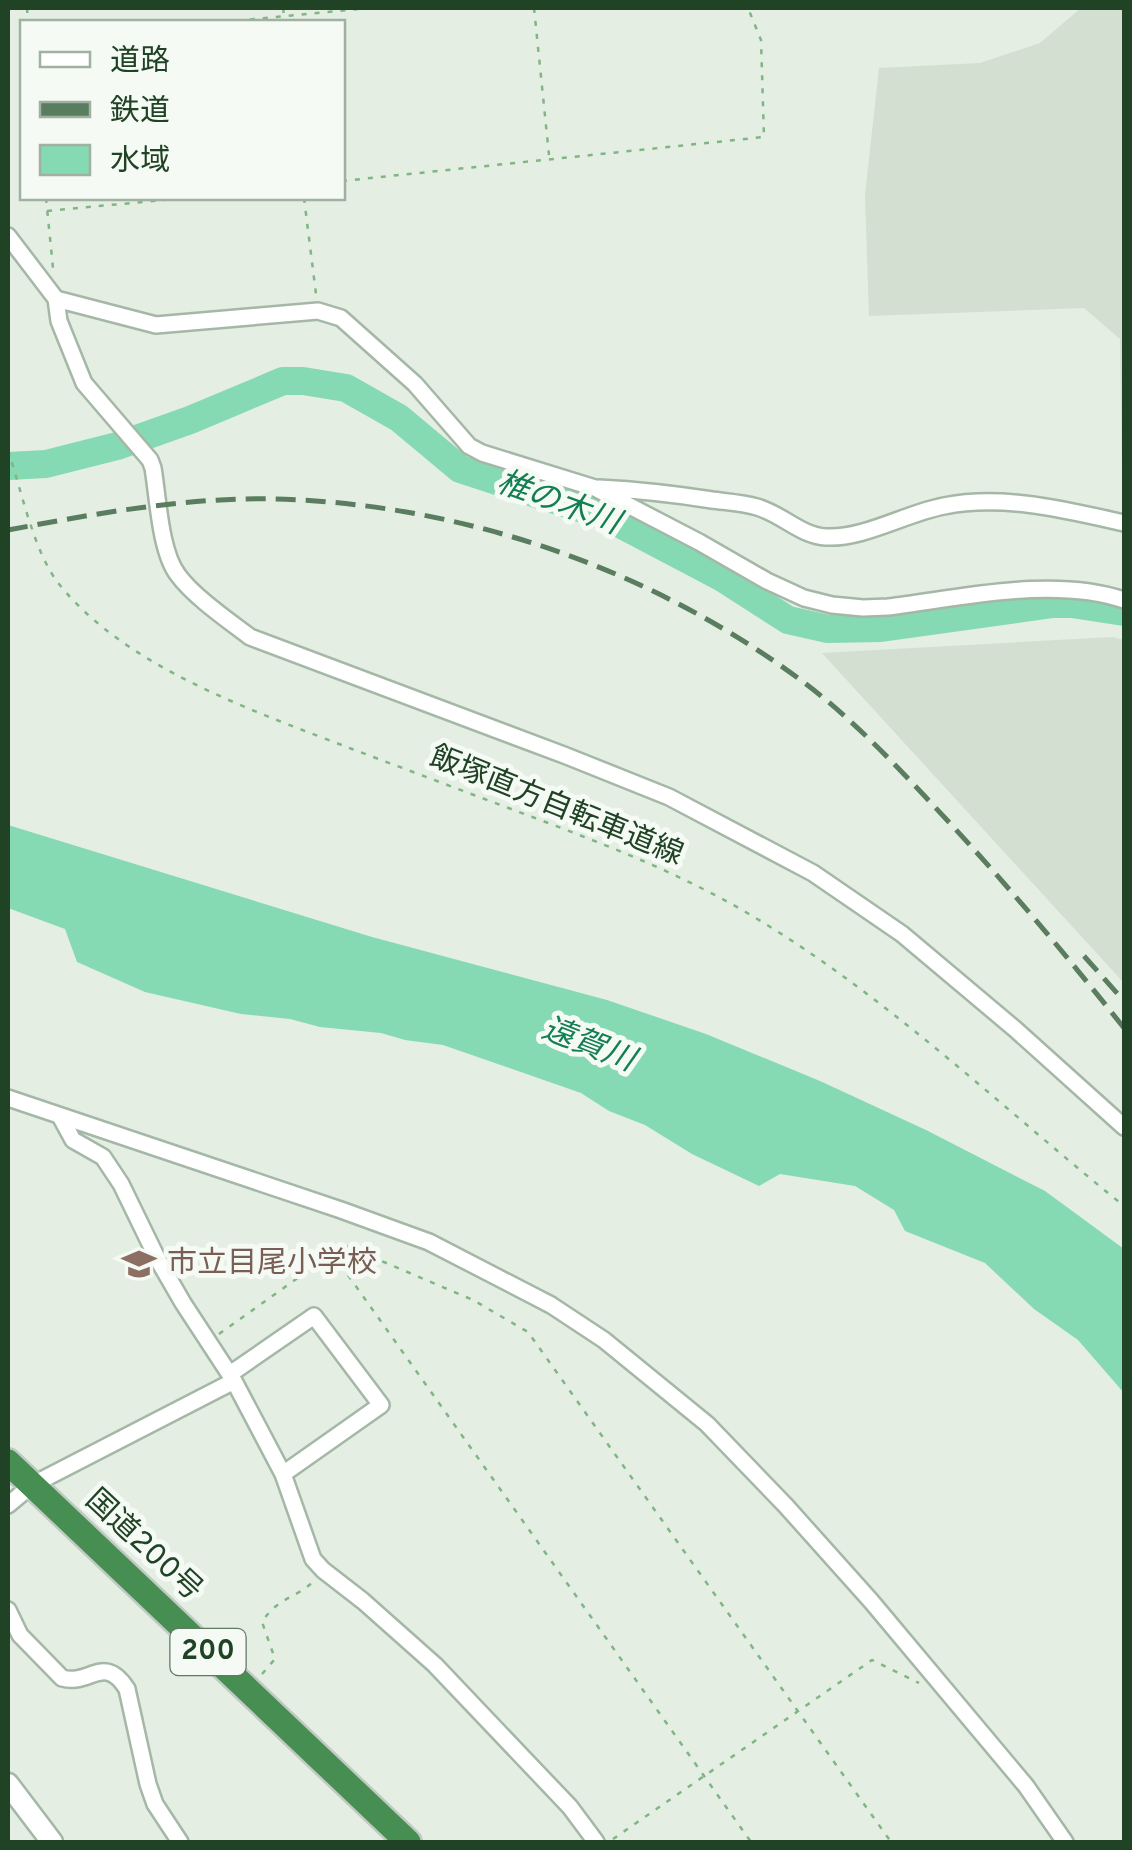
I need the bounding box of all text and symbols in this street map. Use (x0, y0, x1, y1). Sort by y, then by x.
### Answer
legend (20, 20, 345, 200)
text: 道路 (110, 44, 170, 81)
text: 鉄道 (110, 94, 170, 131)
text: 水域 (110, 144, 170, 181)
water label: 椎の木川 (491, 463, 628, 546)
street label: 飯塚直方自転車道線 (424, 739, 688, 875)
water label: 遠賀川 (536, 1010, 643, 1083)
school or university icon: 市立目尾小学校 (120, 1245, 158, 1283)
place label: 市立目尾小学校 (167, 1246, 377, 1283)
street label: 国道200号 (77, 1482, 209, 1610)
road number: 200 (170, 1629, 246, 1675)

